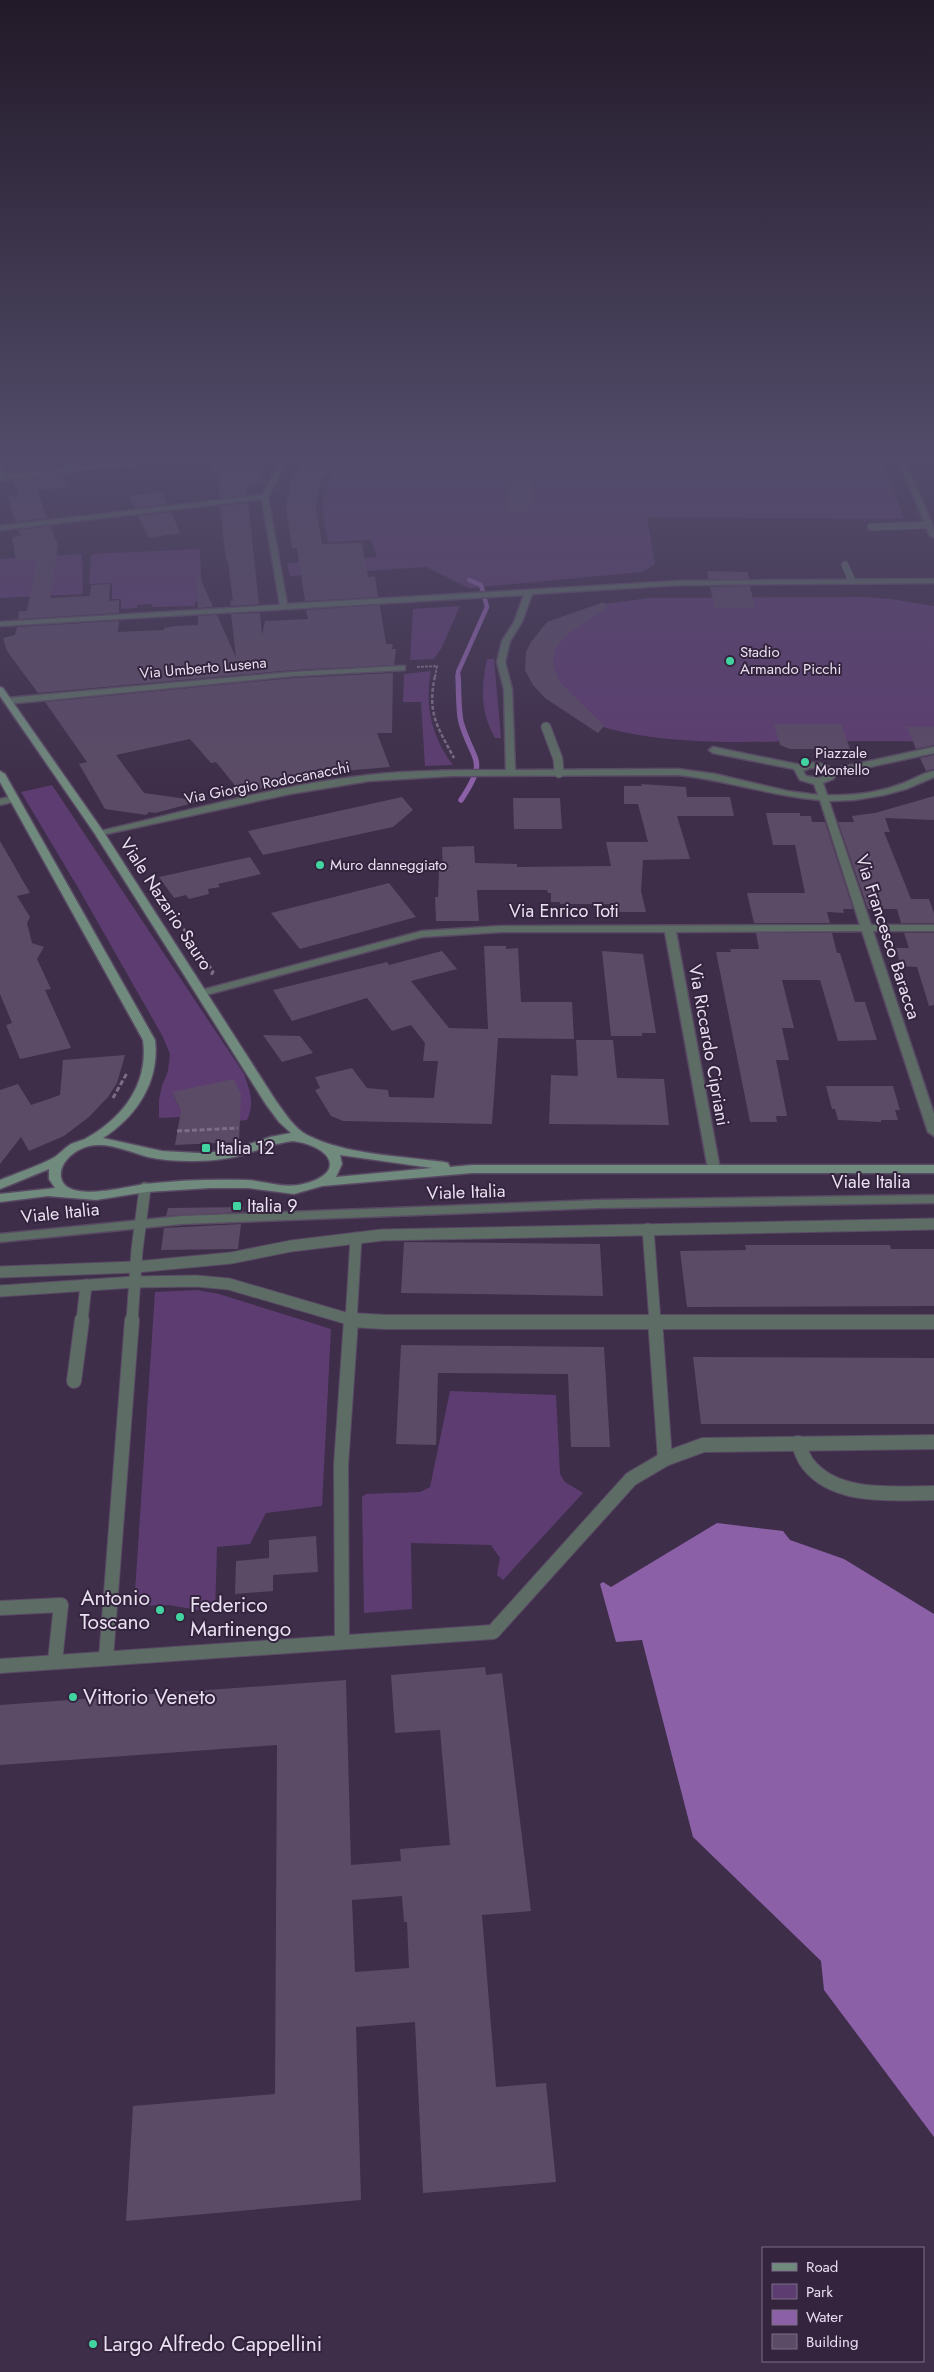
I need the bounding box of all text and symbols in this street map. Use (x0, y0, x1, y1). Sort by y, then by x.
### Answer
place label: Stadio Armando Picchi (740, 641, 841, 680)
street label: Via Umberto Lusena (139, 651, 267, 685)
marker: Stadio Armando Picchi (724, 655, 736, 667)
place label: Piazzale Montello (815, 742, 870, 781)
street label: Via Giorgio Rodocanacchi (182, 756, 352, 810)
marker: Piazzale Montello (799, 756, 811, 768)
street label: Viale Nazario Sauro (113, 833, 219, 976)
street label: Via Francesco Baracca (849, 851, 927, 1023)
place label: Muro danneggiato (330, 854, 447, 876)
marker: Muro danneggiato (314, 859, 326, 871)
street label: Via Enrico Toti (509, 898, 619, 924)
street label: Via Riccardo Cipriani (682, 962, 736, 1128)
place label: Italia 12 (216, 1135, 275, 1161)
marker: Italia 12 (200, 1142, 212, 1154)
street label: Viale Italia (832, 1169, 910, 1195)
street label: Viale Italia (426, 1178, 506, 1206)
place label: Italia 9 (247, 1193, 298, 1219)
street label: Viale Italia (19, 1196, 101, 1230)
marker: Italia 9 (231, 1200, 243, 1212)
place label: Antonio Toscano (80, 1583, 150, 1637)
place label: Federico Martinengo (190, 1590, 291, 1644)
marker: Antonio Toscano (154, 1604, 166, 1616)
marker: Federico Martinengo (174, 1611, 186, 1623)
place label: Vittorio Veneto (83, 1682, 216, 1712)
marker: Vittorio Veneto (67, 1691, 79, 1703)
legend (762, 2247, 924, 2362)
text: Road (806, 2256, 838, 2278)
text: Park (806, 2281, 833, 2303)
text: Water (806, 2306, 844, 2328)
place label: Largo Alfredo Cappellini (103, 2329, 322, 2359)
text: Building (806, 2331, 858, 2353)
marker: Largo Alfredo Cappellini (87, 2338, 99, 2350)

